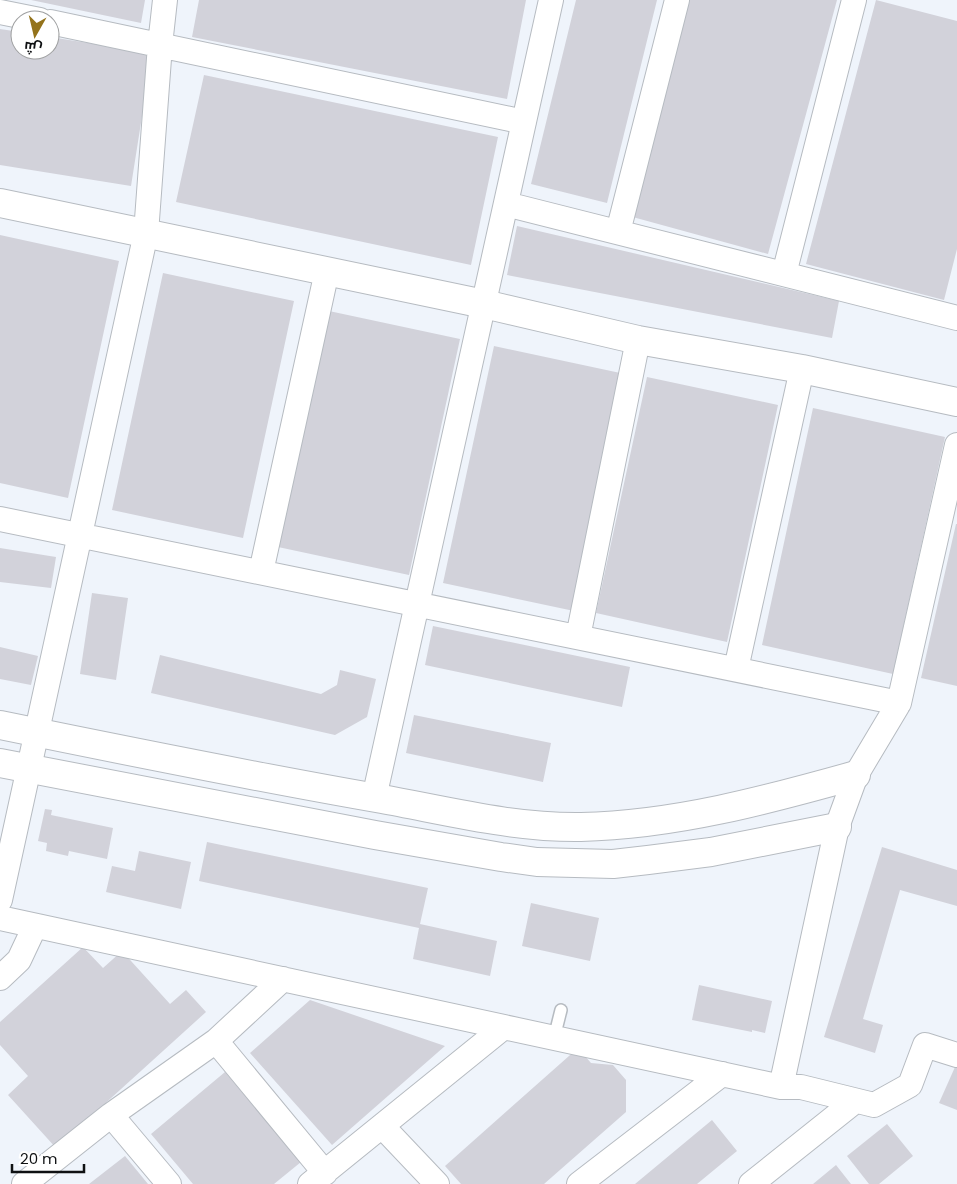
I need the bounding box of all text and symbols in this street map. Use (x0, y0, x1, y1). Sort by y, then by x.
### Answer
north arrow (10, 10, 60, 60)
text: ش (23, 37, 43, 59)
scale bar (12, 1142, 85, 1174)
text: 20 m (20, 1148, 58, 1169)

